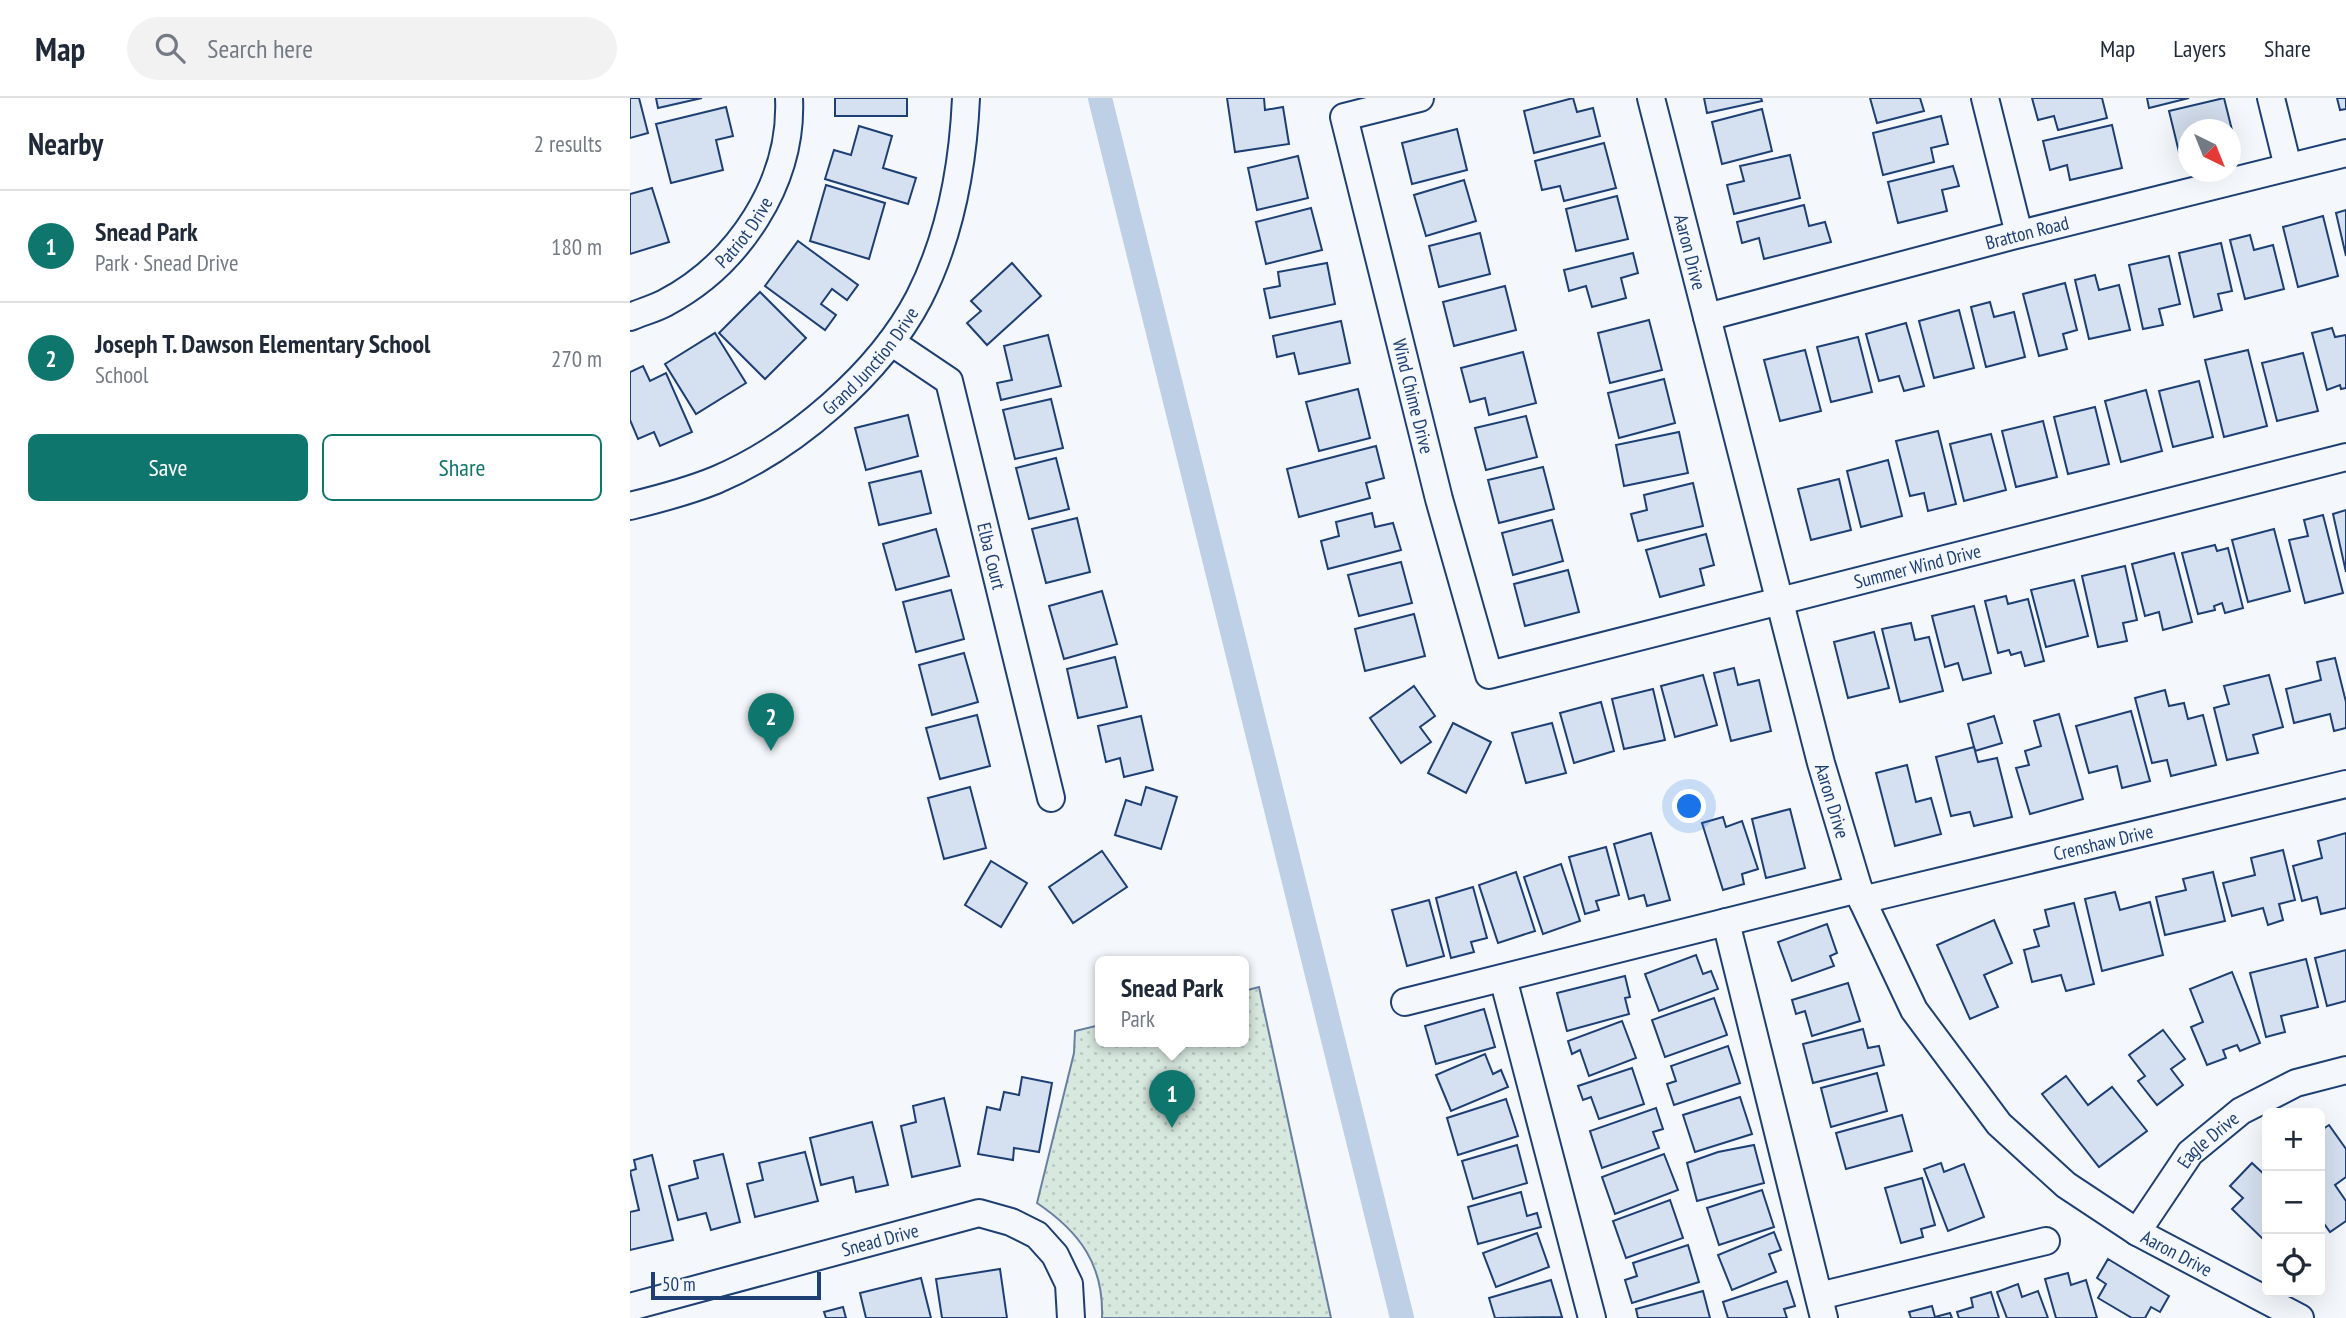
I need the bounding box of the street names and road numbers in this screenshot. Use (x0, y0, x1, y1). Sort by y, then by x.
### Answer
street label: Patriot Drive (710, 193, 778, 273)
street label: Bratton Road (1983, 210, 2071, 255)
street label: Aaron Drive (1669, 212, 1712, 292)
street label: Grand Junction Drive (817, 303, 923, 420)
street label: Wind Chime Drive (1388, 336, 1439, 456)
street label: Elba Court (972, 520, 1012, 593)
street label: Summer Wind Drive (1851, 538, 1984, 594)
street label: Aaron Drive (1810, 761, 1855, 841)
street label: Crenshaw Drive (2051, 819, 2156, 866)
street label: Eagle Drive (2171, 1106, 2244, 1173)
street label: Snead Drive (839, 1218, 921, 1261)
street label: Aaron Drive (2137, 1224, 2217, 1282)

